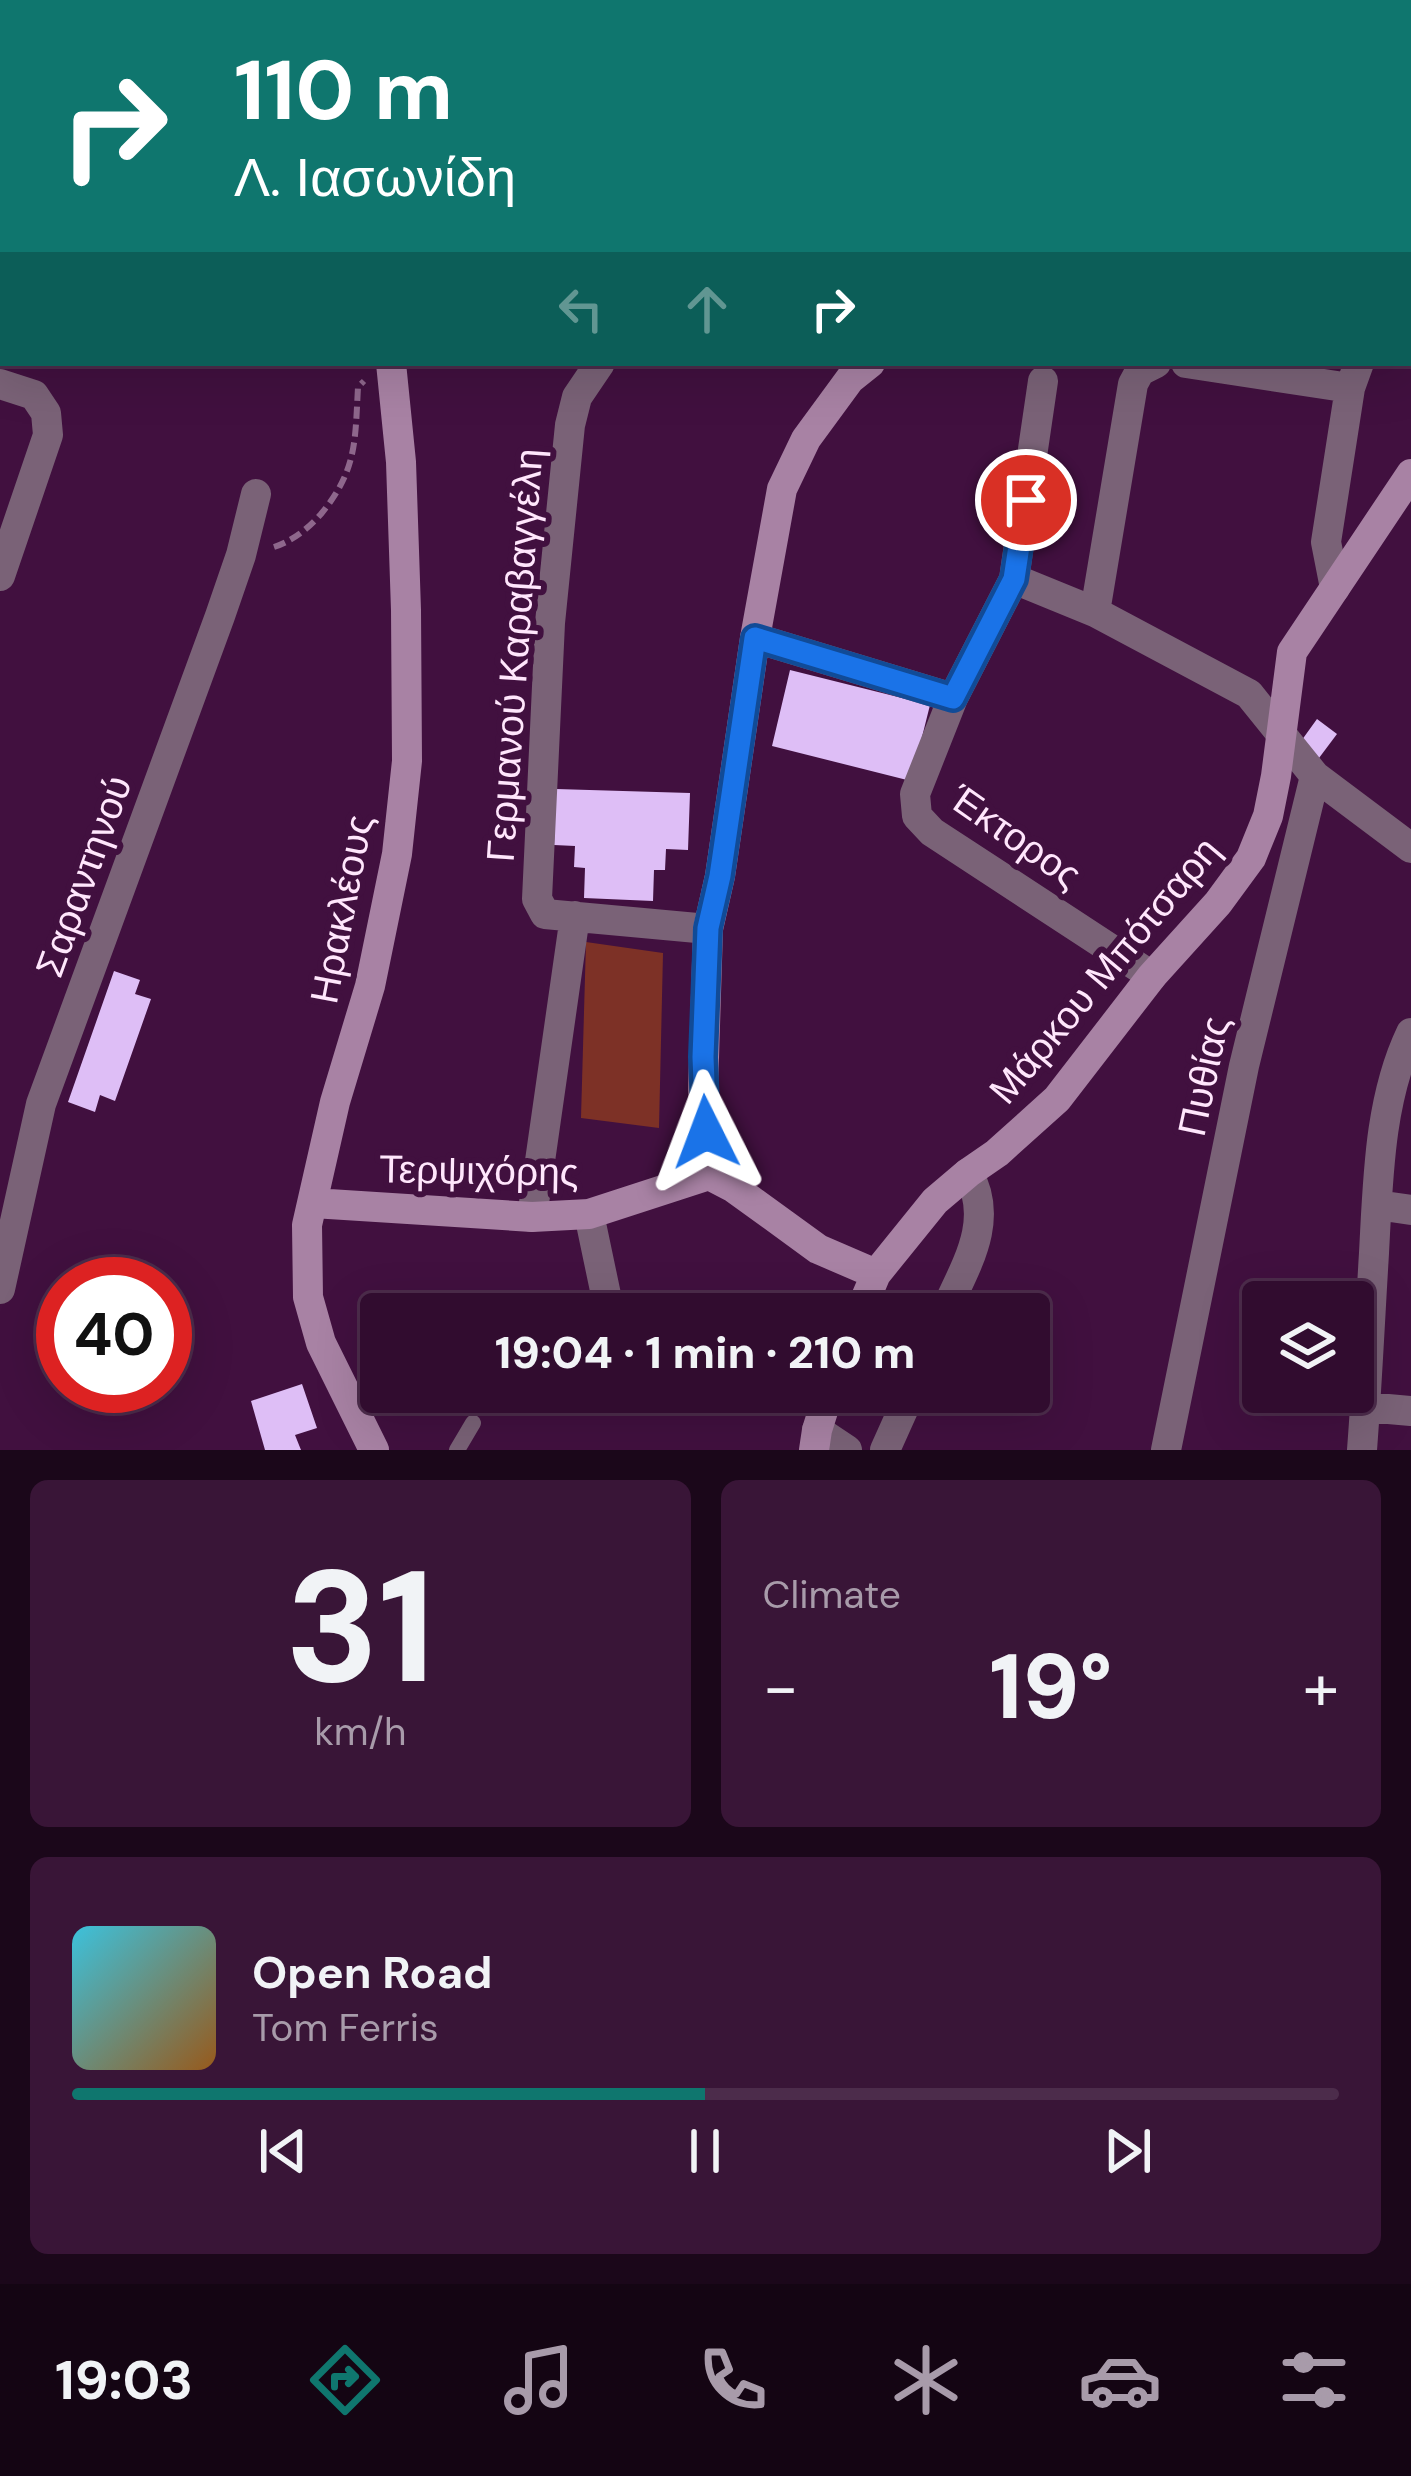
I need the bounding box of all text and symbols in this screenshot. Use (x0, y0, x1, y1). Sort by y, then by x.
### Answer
text: 110 m (234, 36, 453, 145)
icon: right (36, 48, 192, 204)
text: Λ. Ιασωνίδη (234, 142, 516, 213)
icon: left (548, 276, 614, 342)
icon: ahead (674, 276, 740, 342)
icon: right (800, 276, 866, 342)
street label: Γερμανού Καραβαγγέλη (475, 447, 554, 863)
pin (975, 449, 1077, 551)
icon: arrive (993, 467, 1059, 533)
street label: Σαραντηνού (24, 769, 143, 984)
street label: Έκτορος (939, 772, 1091, 900)
street label: Ηρακλέους (298, 810, 385, 1008)
street label: Μάρκου Μπότσαρη (978, 826, 1231, 1115)
street label: Πυθίας (1166, 1012, 1241, 1141)
position arrow (643, 1069, 769, 1195)
street label: Τερψιχόρης (379, 1143, 579, 1198)
speed limit sign: 40 (36, 1257, 192, 1413)
map controls (1242, 1281, 1374, 1413)
button: layers (1242, 1281, 1374, 1413)
text: 19:04 · 1 min · 210 m (495, 1323, 915, 1382)
text: 31 (285, 1526, 435, 1729)
text: Climate (763, 1569, 901, 1620)
text: 19° (989, 1629, 1112, 1746)
text: − (763, 1645, 799, 1730)
text: + (1303, 1645, 1339, 1730)
text: km/h (314, 1706, 406, 1757)
text: Open Road (252, 1943, 493, 2002)
text: Tom Ferris (252, 2002, 439, 2053)
icon: previous (250, 2118, 316, 2184)
icon: pause (672, 2118, 738, 2184)
icon: next (1095, 2118, 1161, 2184)
icon: directions (303, 2338, 387, 2422)
icon: music (497, 2338, 581, 2422)
icon: phone (691, 2338, 775, 2422)
icon: climate (884, 2338, 968, 2422)
icon: car (1078, 2338, 1162, 2422)
icon: filters (1272, 2338, 1356, 2422)
text: 19:03 (55, 2345, 193, 2416)

